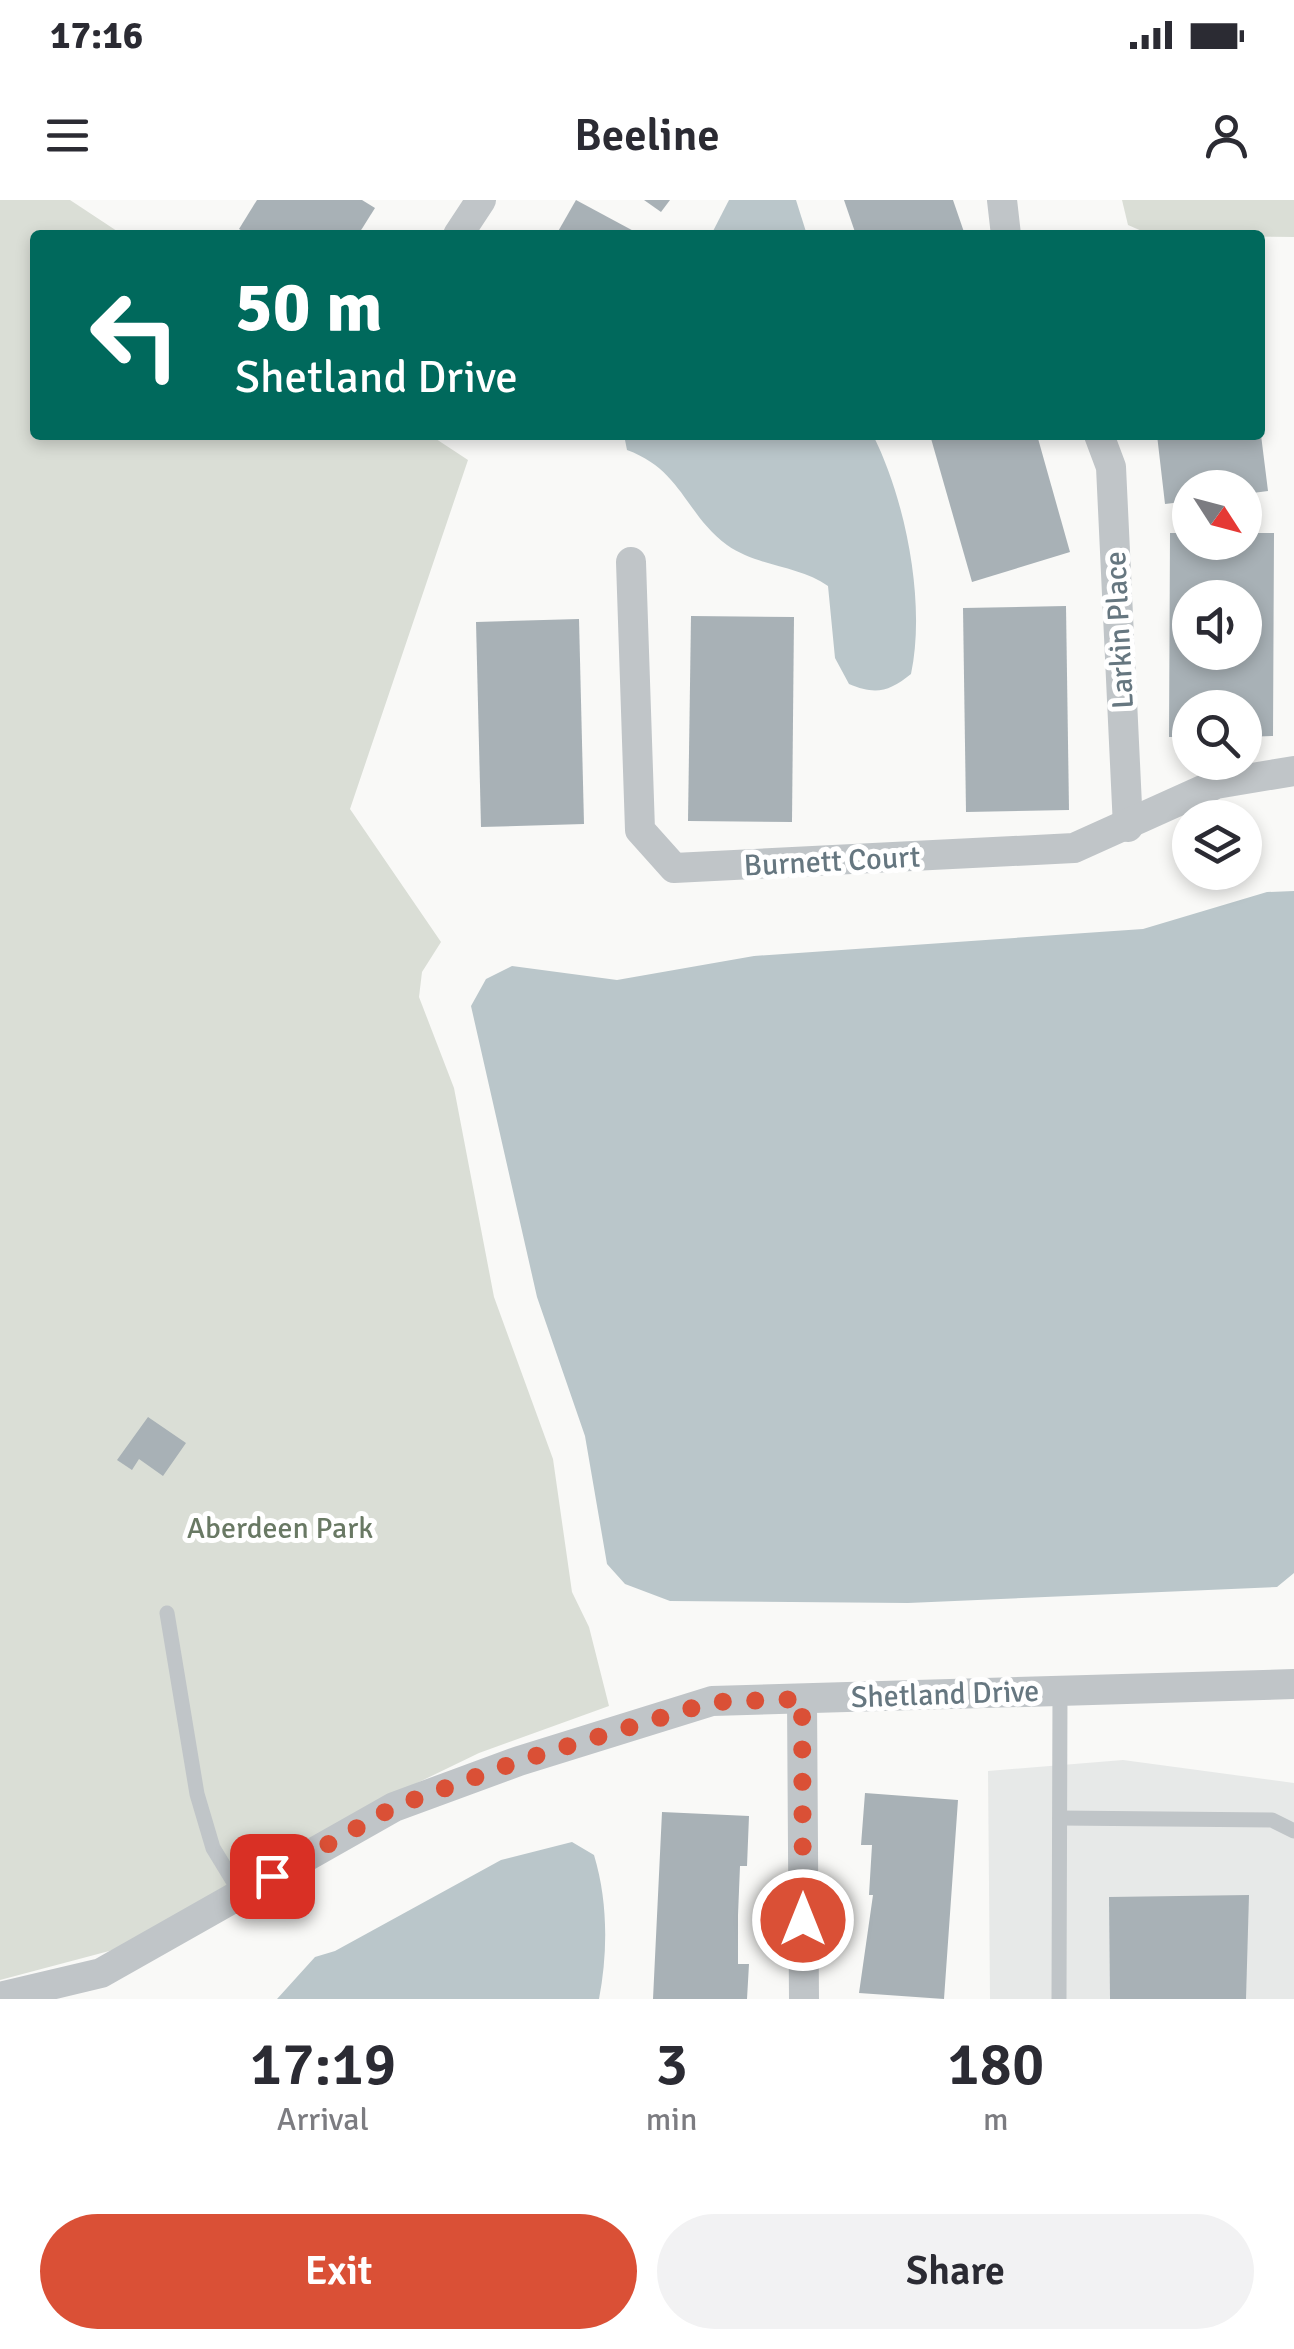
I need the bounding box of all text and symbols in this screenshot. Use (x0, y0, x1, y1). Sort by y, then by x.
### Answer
text: 17:16 (50, 12, 143, 59)
icon: menu (40, 108, 95, 163)
text: Beeline (574, 108, 720, 163)
icon: person (1199, 108, 1254, 163)
text: 50 m (235, 264, 383, 350)
icon: left (70, 270, 200, 400)
text: Shetland Drive (235, 350, 518, 405)
north arrow (1172, 470, 1262, 560)
map controls (1172, 470, 1262, 890)
street label: Larkin Place (1097, 550, 1142, 710)
button: sound (1172, 580, 1262, 670)
button: search (1172, 690, 1262, 780)
button: layers (1172, 800, 1262, 890)
street label: Burnett Court (743, 838, 921, 885)
park label: Aberdeen Park (187, 1510, 373, 1547)
street label: Shetland Drive (850, 1673, 1040, 1716)
pin (230, 1834, 315, 1919)
icon: arrive (245, 1849, 300, 1904)
position arrow (751, 1868, 855, 1972)
text: 17:19 (250, 2028, 396, 2102)
text: 3 (655, 2028, 688, 2102)
text: 180 (947, 2028, 1044, 2102)
text: Arrival (277, 2100, 369, 2139)
text: min (646, 2100, 697, 2139)
text: m (983, 2100, 1009, 2139)
button: Exit (40, 2214, 637, 2329)
button: Share (657, 2214, 1254, 2329)

